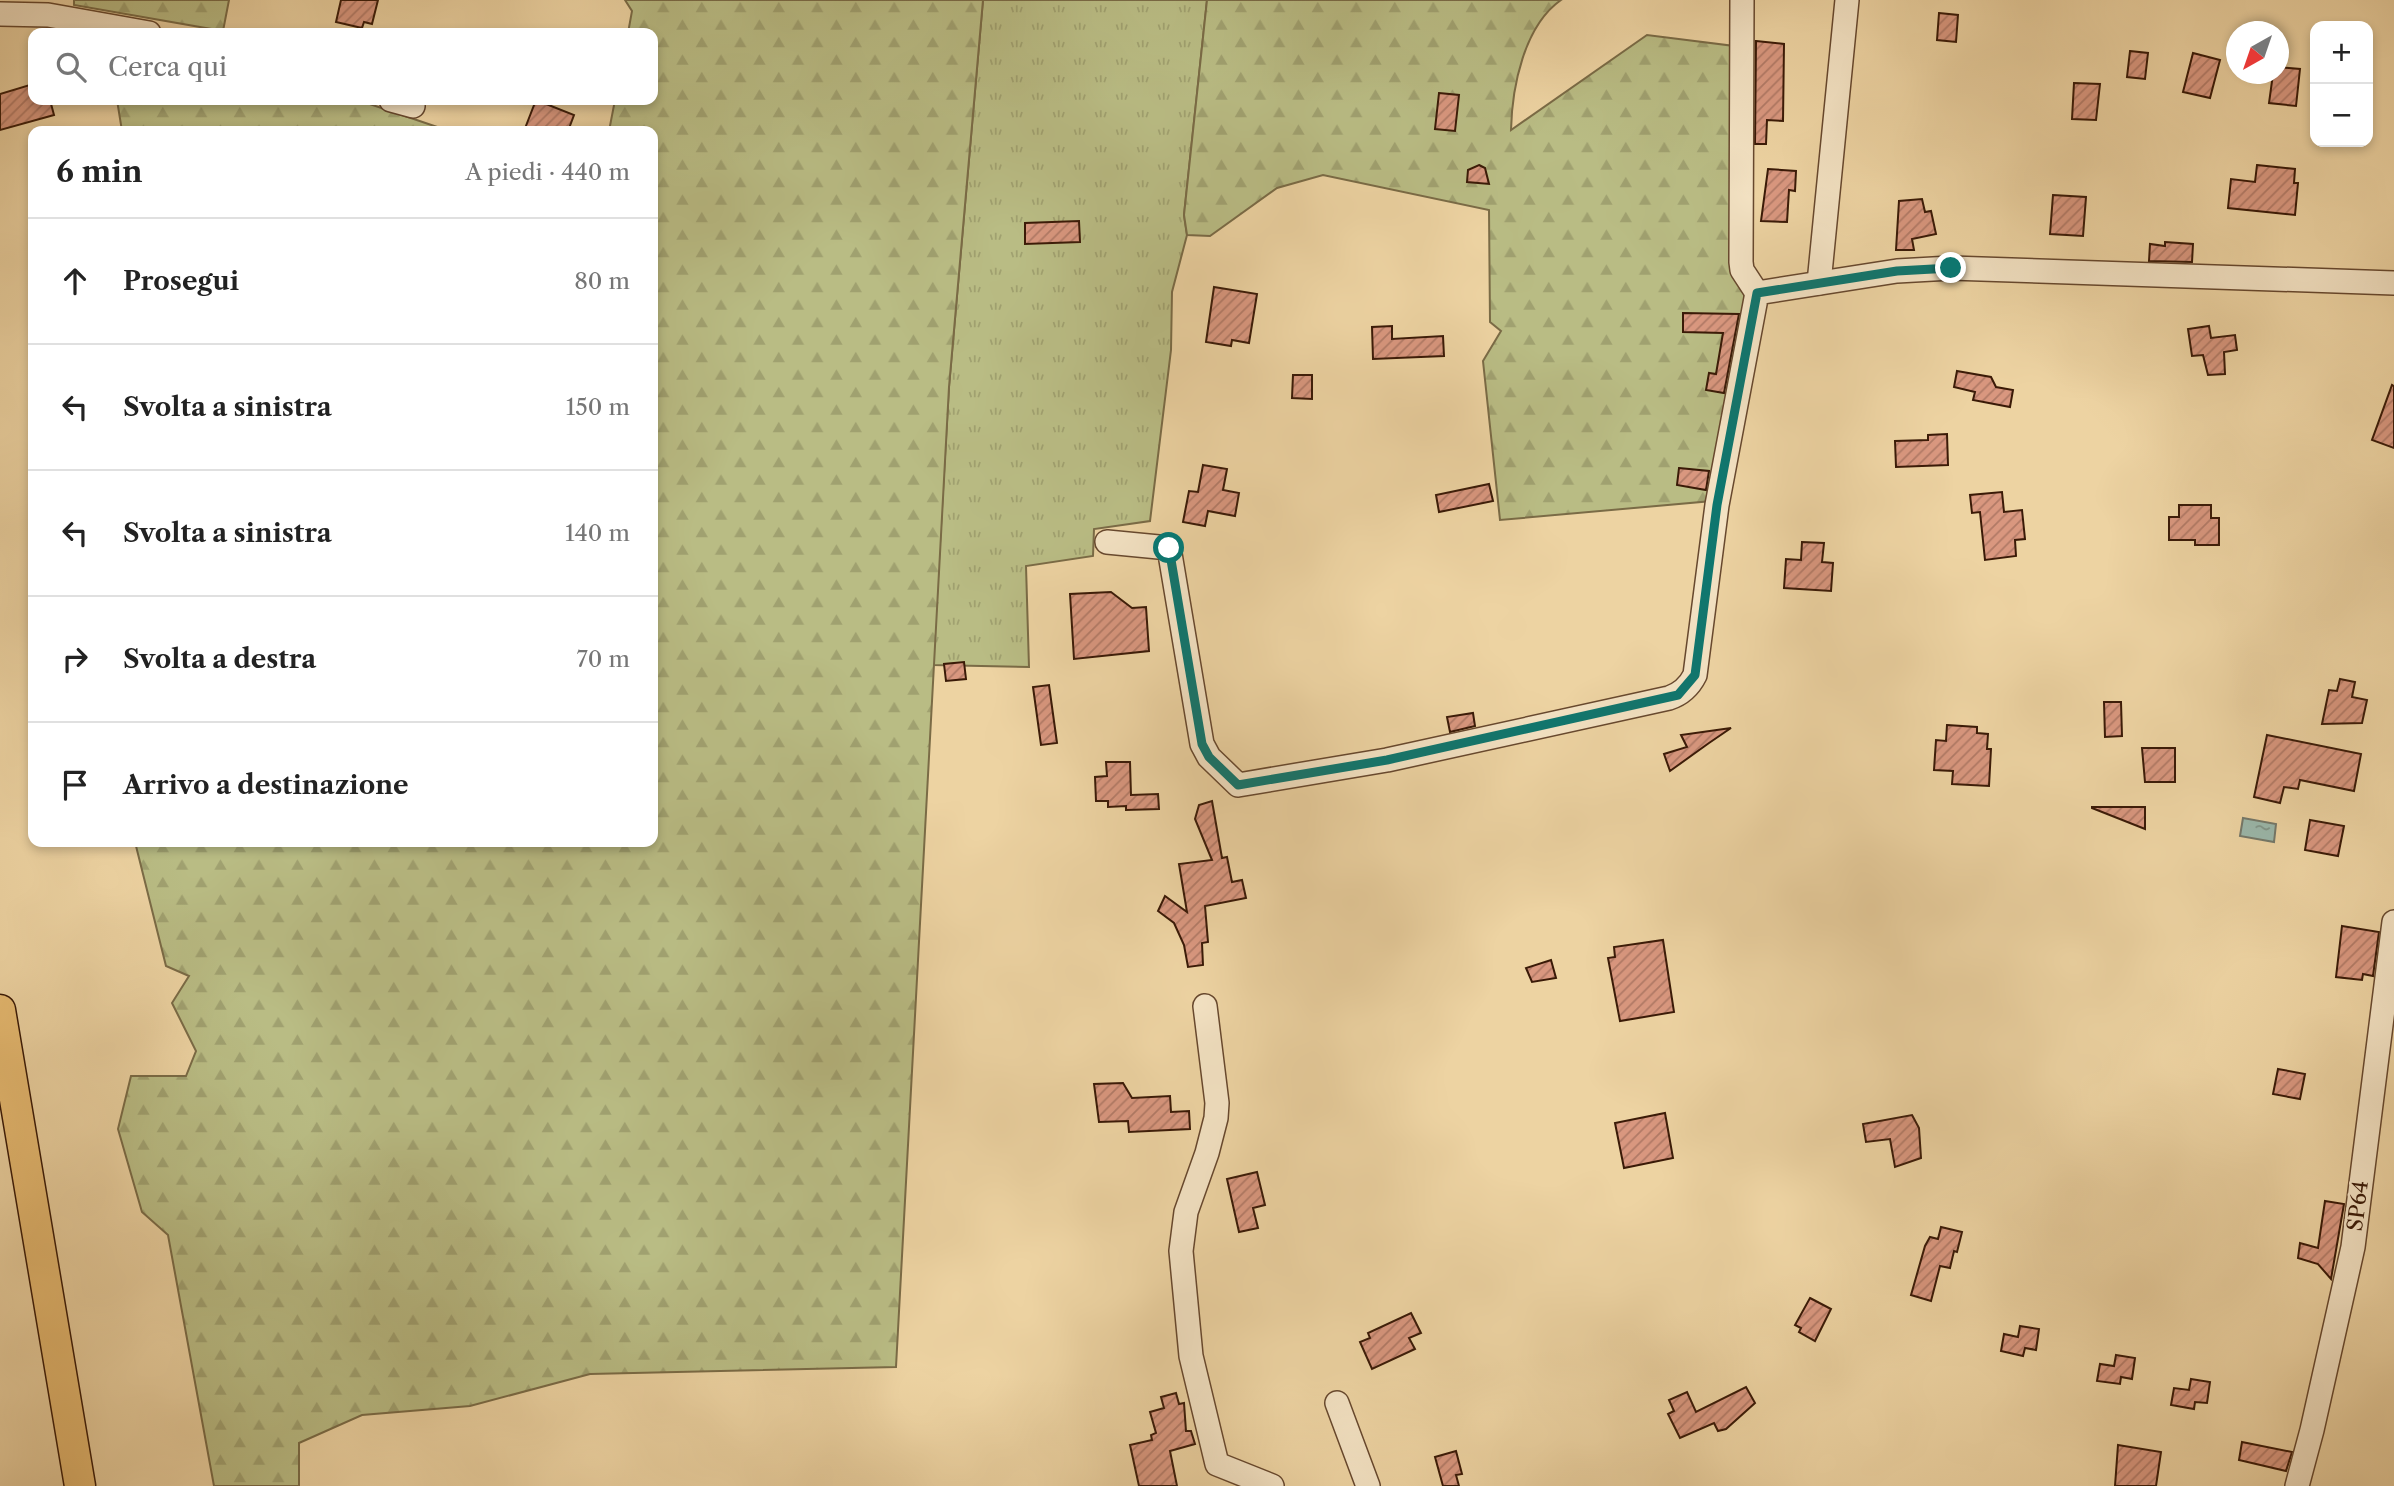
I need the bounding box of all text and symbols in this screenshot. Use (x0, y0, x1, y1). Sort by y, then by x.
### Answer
north arrow (2226, 21, 2289, 84)
map controls (2310, 21, 2373, 147)
button: + (2310, 21, 2373, 84)
search box (28, 28, 658, 105)
icon: search (52, 48, 90, 86)
text: Cerca qui (108, 51, 227, 83)
button: − (2310, 84, 2373, 147)
text: 6 min (56, 153, 143, 190)
text: A piedi · 440 m (465, 158, 630, 186)
route end (1935, 252, 1966, 283)
icon: ahead (56, 262, 94, 300)
text: Prosegui (123, 265, 239, 297)
text: 80 m (574, 267, 630, 295)
icon: left (56, 388, 94, 426)
text: Svolta a sinistra (123, 391, 332, 423)
text: 150 m (566, 393, 630, 421)
icon: left (56, 514, 94, 552)
text: Svolta a sinistra (123, 517, 332, 549)
text: 140 m (565, 519, 630, 547)
route start (1153, 532, 1184, 563)
icon: right (56, 640, 94, 678)
text: Svolta a destra (123, 643, 316, 675)
text: 70 m (577, 645, 630, 673)
icon: arrive (56, 766, 94, 804)
text: Arrivo a destinazione (123, 769, 409, 801)
street label: SP64 (2342, 1179, 2373, 1233)

